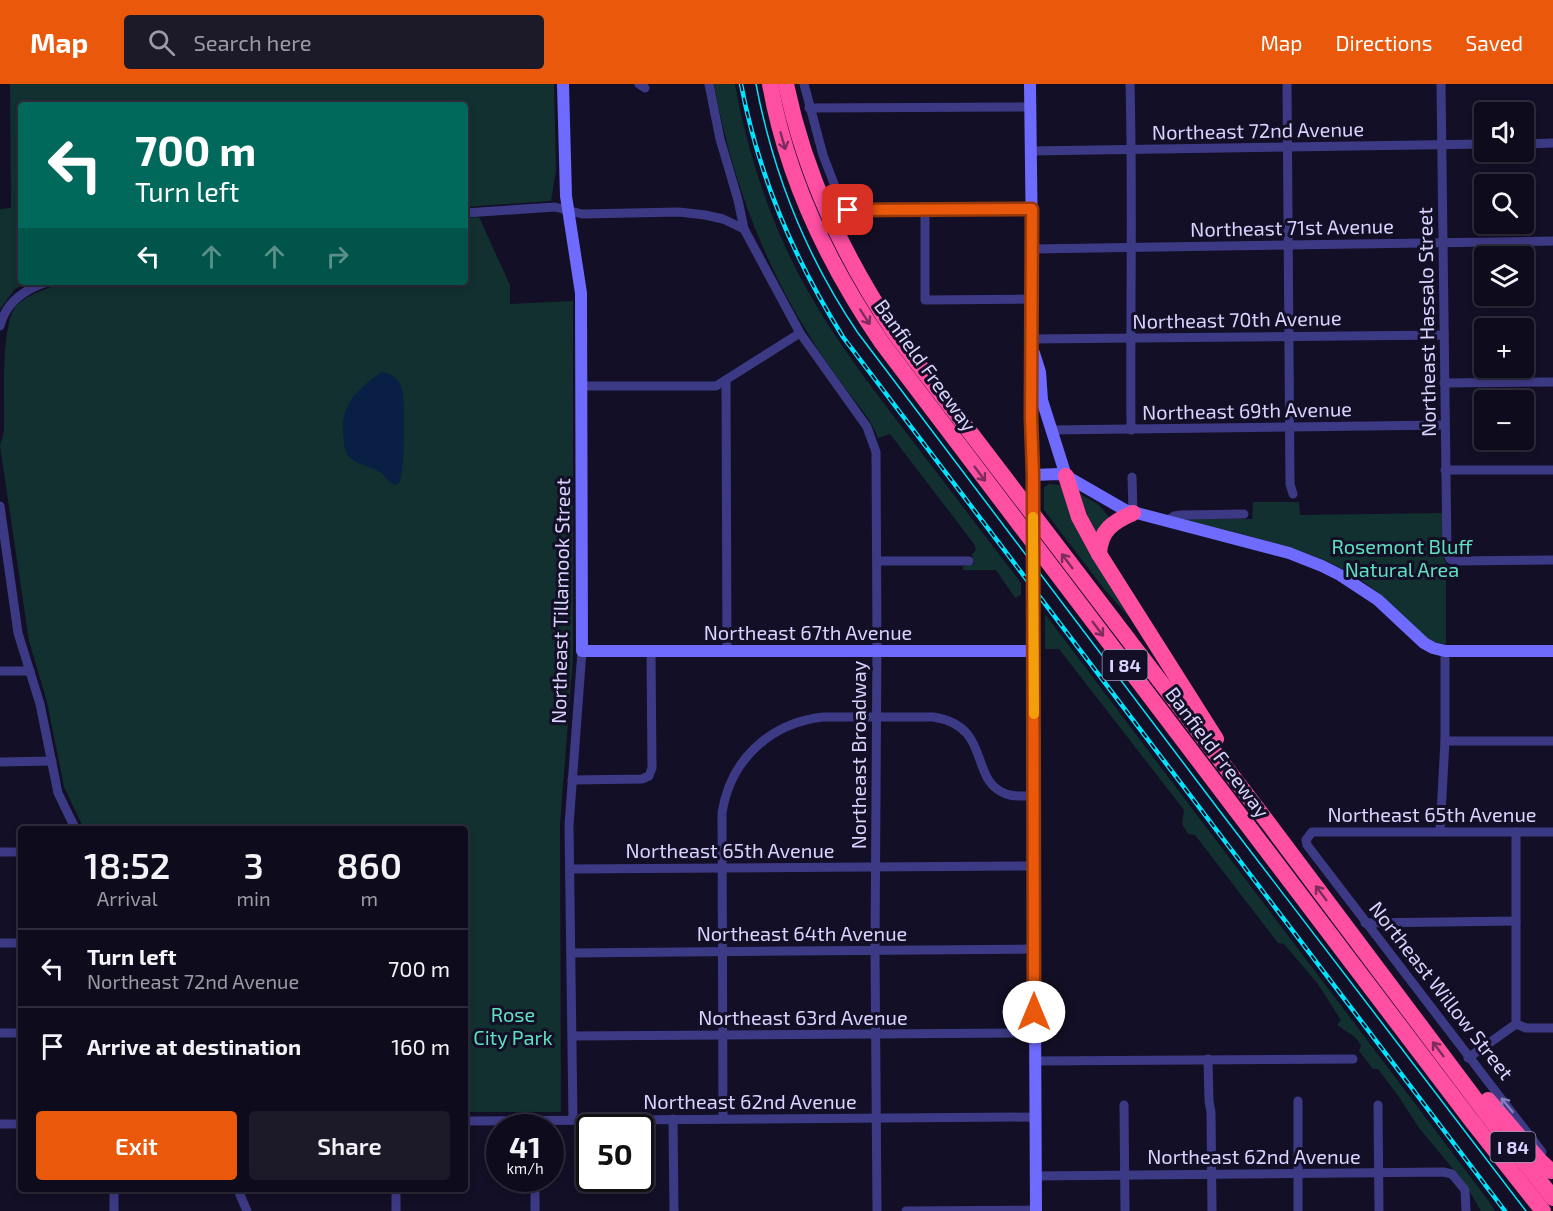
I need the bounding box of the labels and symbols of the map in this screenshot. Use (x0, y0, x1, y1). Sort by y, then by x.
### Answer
street label: Northeast 72nd Avenue (1152, 116, 1364, 144)
one-way arrow (778, 131, 789, 150)
pin (822, 184, 873, 235)
street label: Northeast Hassalo Street (1412, 207, 1440, 437)
street label: Northeast 71st Avenue (1190, 213, 1394, 241)
street label: Banfield Freeway (870, 294, 982, 436)
street label: Northeast 70th Avenue (1132, 305, 1342, 333)
one-way arrow (859, 308, 871, 325)
street label: Northeast 69th Avenue (1142, 396, 1352, 424)
one-way arrow (974, 466, 987, 482)
street label: Northeast Tillamook Street (546, 477, 574, 724)
park label: Rosemont Bluff Natural Area (1331, 534, 1473, 581)
one-way arrow (1061, 553, 1074, 569)
street label: Northeast 67th Avenue (704, 620, 912, 644)
one-way arrow (1092, 621, 1105, 637)
road number: I 84 (1102, 650, 1148, 680)
street label: Northeast Broadway (846, 660, 870, 849)
street label: Banfield Freeway (1161, 682, 1275, 822)
street label: Northeast 65th Avenue (1327, 802, 1537, 826)
street label: Northeast 65th Avenue (625, 838, 835, 862)
one-way arrow (1314, 886, 1327, 902)
street label: Northeast Willow Street (1365, 896, 1519, 1084)
street label: Northeast 64th Avenue (697, 921, 907, 945)
position arrow (1002, 980, 1066, 1044)
park label: Rose City Park (473, 1002, 553, 1049)
street label: Northeast 63rd Avenue (698, 1005, 908, 1029)
one-way arrow (1432, 1041, 1445, 1057)
street label: Northeast 62nd Avenue (643, 1089, 857, 1113)
one-way arrow (1501, 1098, 1514, 1114)
speed limit sign: 50 (576, 1114, 654, 1192)
road number: I 84 (1490, 1132, 1536, 1162)
street label: Northeast 62nd Avenue (1147, 1144, 1361, 1168)

